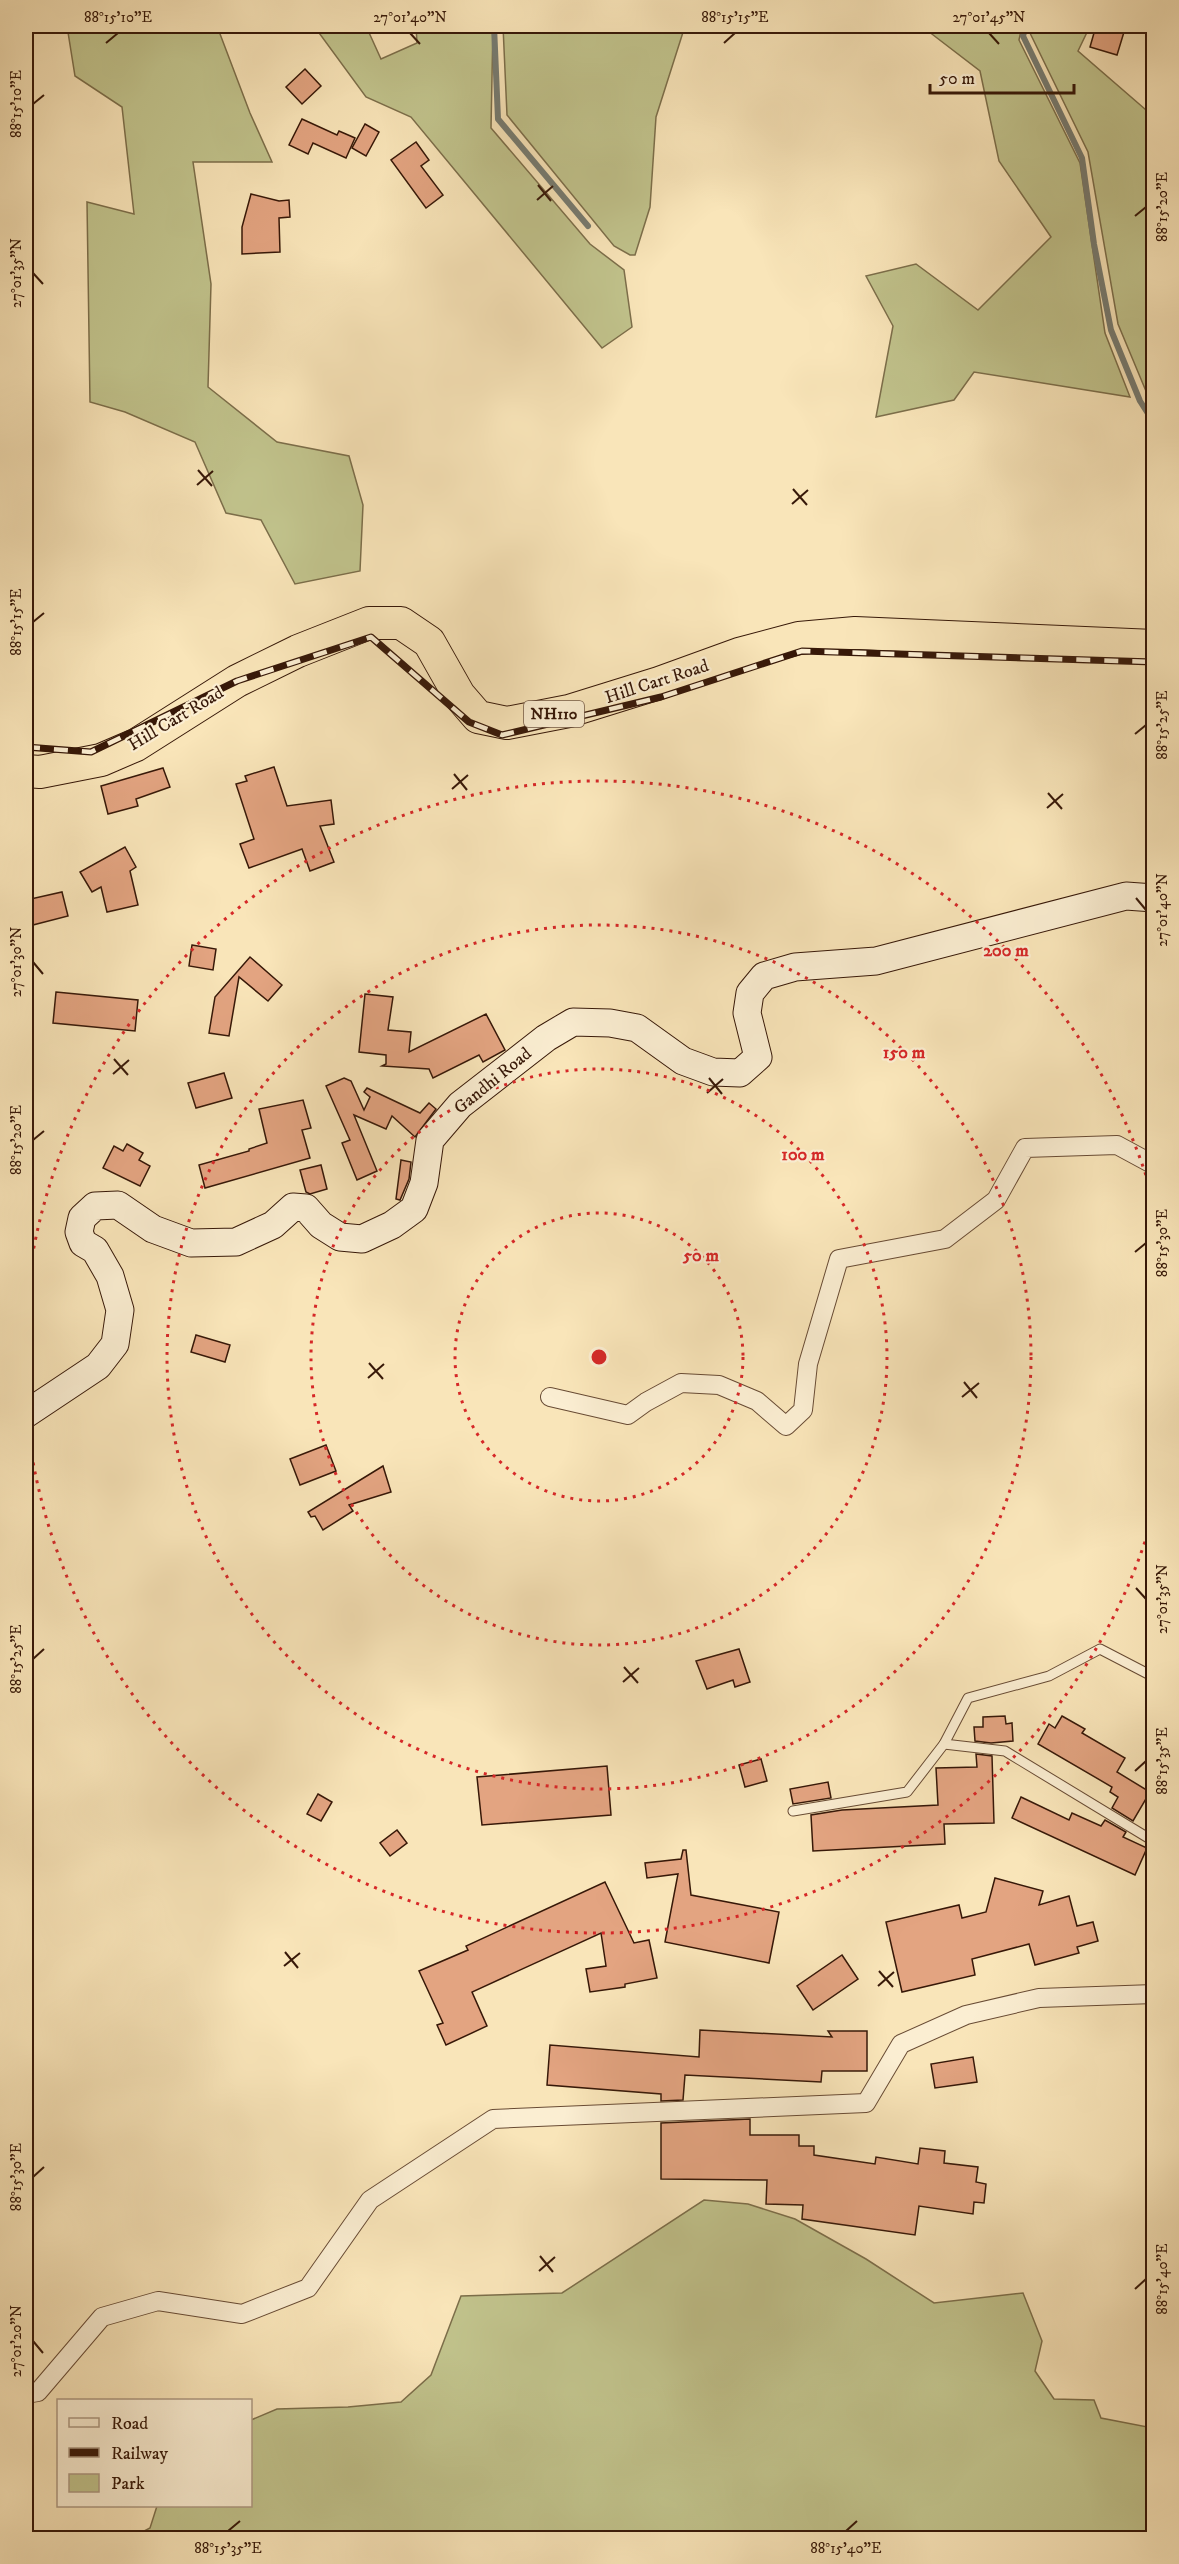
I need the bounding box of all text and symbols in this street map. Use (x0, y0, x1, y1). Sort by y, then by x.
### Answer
text: 88°15'10"E (84, 8, 152, 27)
text: 27°01'40"N (373, 8, 447, 27)
text: 88°15'15"E (701, 8, 769, 27)
text: 27°01'45"N (953, 8, 1025, 27)
scale bar (930, 57, 1074, 95)
text: 50 m (939, 68, 975, 90)
text: 88°15'10"E (7, 70, 26, 138)
text: 88°15'20"E (1153, 172, 1172, 242)
text: 27°01'35"N (7, 238, 26, 308)
text: 88°15'15"E (7, 588, 26, 656)
street label: Hill Cart Road (602, 655, 712, 709)
street label: Hill Cart Road (124, 682, 228, 756)
text: 88°15'25"E (1153, 690, 1172, 760)
road number: NH110 (524, 701, 584, 727)
text: 27°01'40"N (1153, 873, 1172, 947)
text: 27°01'30"N (7, 927, 26, 997)
text: 200 m (983, 940, 1029, 962)
text: 150 m (883, 1042, 926, 1064)
street label: Gandhi Road (450, 1043, 536, 1119)
text: 88°15'20"E (7, 1105, 26, 1175)
text: 100 m (781, 1144, 825, 1166)
text: 88°15'30"E (1153, 1208, 1172, 1277)
text: 50 m (682, 1245, 719, 1267)
centre of rings (589, 1347, 609, 1367)
text: 27°01'35"N (1153, 1564, 1172, 1634)
text: 88°15'25"E (7, 1624, 26, 1694)
text: 88°15'35"E (1153, 1727, 1172, 1795)
text: 88°15'30"E (7, 2142, 26, 2211)
text: 88°15'40"E (1153, 2243, 1172, 2315)
text: 27°01'20"N (7, 2305, 26, 2377)
legend (57, 2399, 252, 2507)
text: Road (111, 2413, 148, 2435)
text: Railway (111, 2443, 169, 2465)
text: Park (111, 2473, 145, 2495)
text: 88°15'35"E (194, 2539, 262, 2558)
text: 88°15'40"E (810, 2539, 882, 2558)

